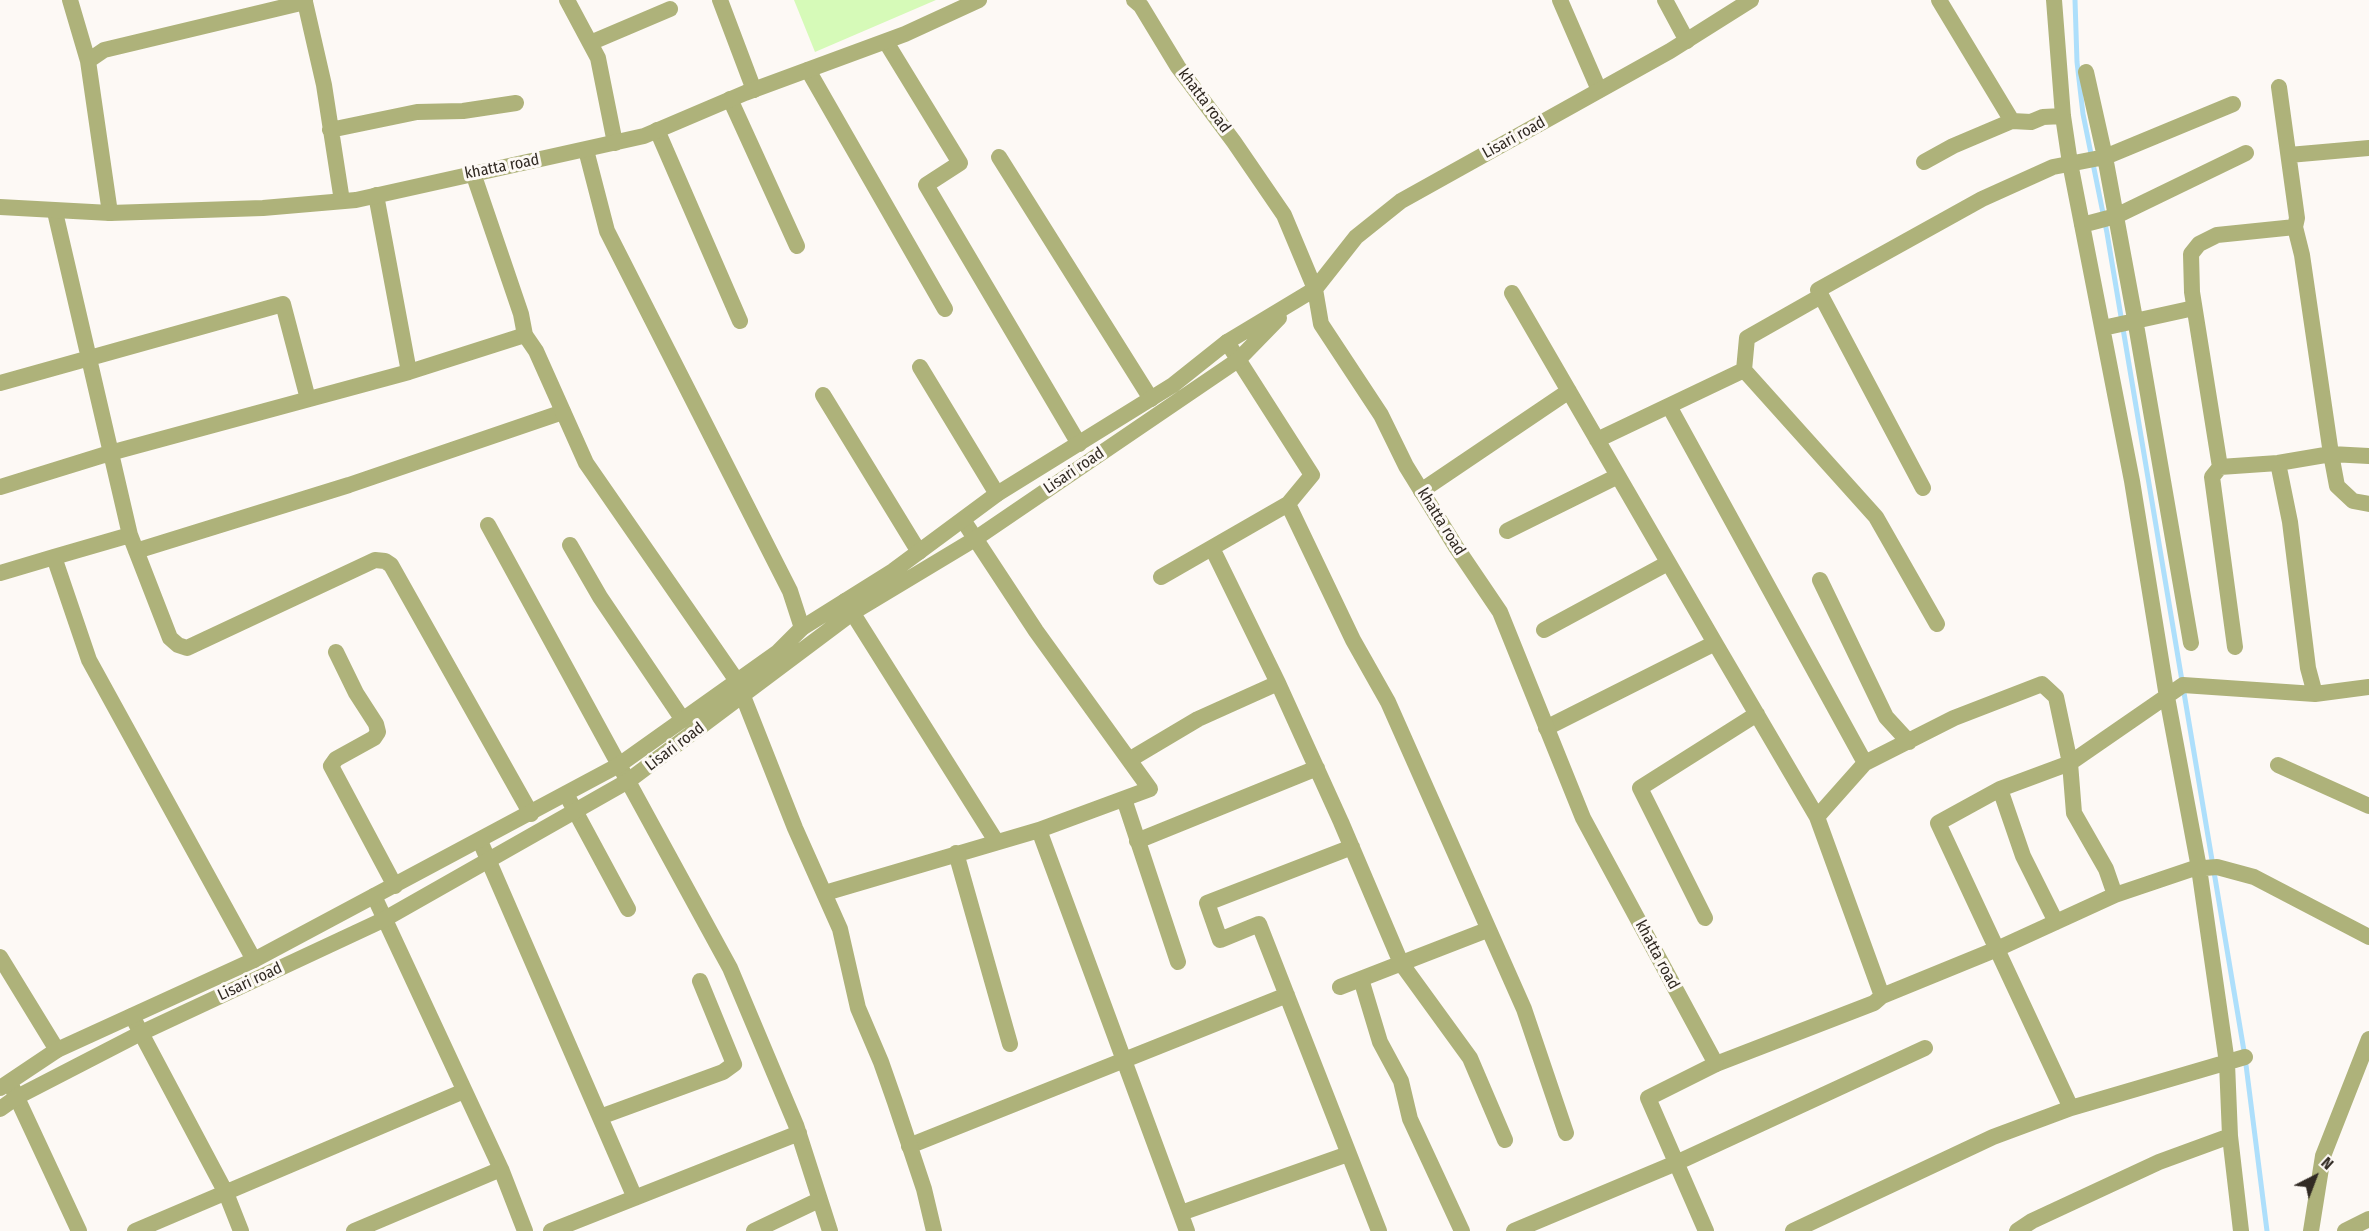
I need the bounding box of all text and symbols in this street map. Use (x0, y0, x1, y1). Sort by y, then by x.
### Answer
street label: khatta road (1174, 65, 1234, 137)
street label: Lisari road (1479, 113, 1549, 163)
street label: khatta road (463, 150, 541, 184)
street label: Lisari road (1040, 444, 1108, 498)
street label: khatta road (1413, 485, 1469, 559)
street label: Lisari road (642, 719, 708, 775)
street label: khatta road (1631, 917, 1683, 993)
street label: Lisari road (215, 959, 285, 1005)
north arrow (2285, 1147, 2345, 1207)
text: N (2317, 1153, 2337, 1174)

